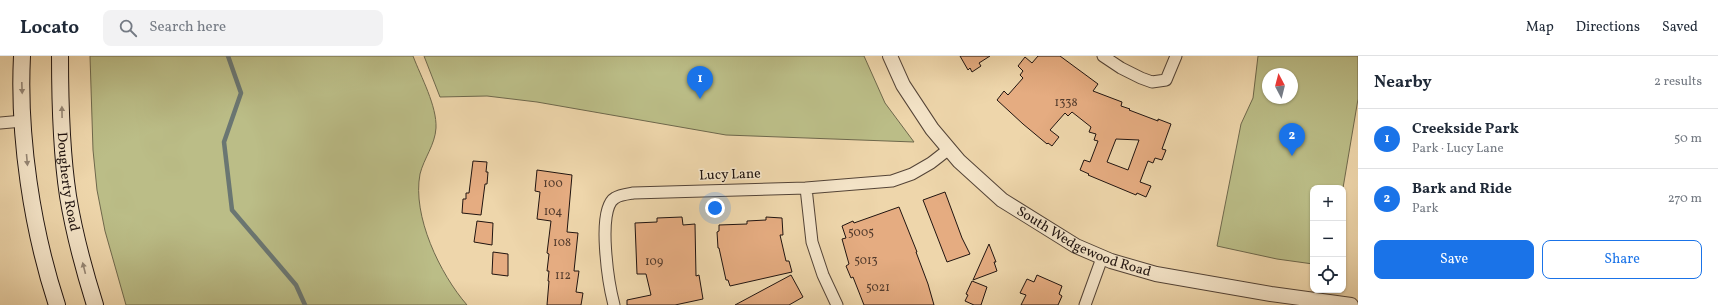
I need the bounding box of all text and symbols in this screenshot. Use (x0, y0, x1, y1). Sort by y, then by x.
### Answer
search box (103, 10, 383, 46)
text: Locato (20, 15, 79, 41)
icon: search (117, 17, 139, 39)
text: Search here (149, 17, 226, 38)
text: Map (1526, 18, 1554, 37)
text: Directions (1576, 18, 1640, 37)
text: Saved (1662, 18, 1698, 37)
pin: 1 (687, 66, 713, 99)
north arrow (1262, 68, 1298, 104)
text: Nearby (1374, 71, 1432, 94)
text: 2 results (1654, 73, 1702, 91)
one-way arrow (19, 82, 26, 94)
house number: 1338 (1055, 95, 1077, 111)
one-way arrow (58, 106, 65, 118)
text: Creekside Park (1412, 119, 1519, 140)
pin: 2 (1279, 123, 1305, 156)
text: 1 (1384, 130, 1390, 148)
text: 50 m (1674, 130, 1702, 148)
street label: Dougherty Road (52, 131, 84, 233)
text: Park · Lucy Lane (1412, 140, 1504, 158)
one-way arrow (23, 154, 30, 166)
street label: Lucy Lane (699, 164, 762, 186)
house number: 100 (543, 176, 563, 192)
text: Bark and Ride (1412, 179, 1512, 200)
map controls (1310, 185, 1346, 293)
button: + (1310, 185, 1346, 221)
text: 2 (1384, 190, 1390, 208)
text: 270 m (1668, 190, 1702, 208)
your location (705, 198, 725, 218)
text: Park (1412, 200, 1439, 218)
street label: South Wedgewood Road (1013, 202, 1153, 282)
house number: 104 (544, 204, 562, 220)
button: − (1310, 221, 1346, 257)
house number: 5005 (848, 225, 874, 241)
house number: 108 (553, 235, 571, 251)
button: Save (1374, 240, 1534, 279)
button: Share (1542, 240, 1702, 279)
house number: 5013 (854, 253, 878, 269)
house number: 109 (645, 254, 663, 270)
button: locate (1310, 257, 1346, 293)
one-way arrow (80, 262, 86, 274)
house number: 112 (555, 268, 571, 284)
house number: 5021 (866, 280, 890, 296)

